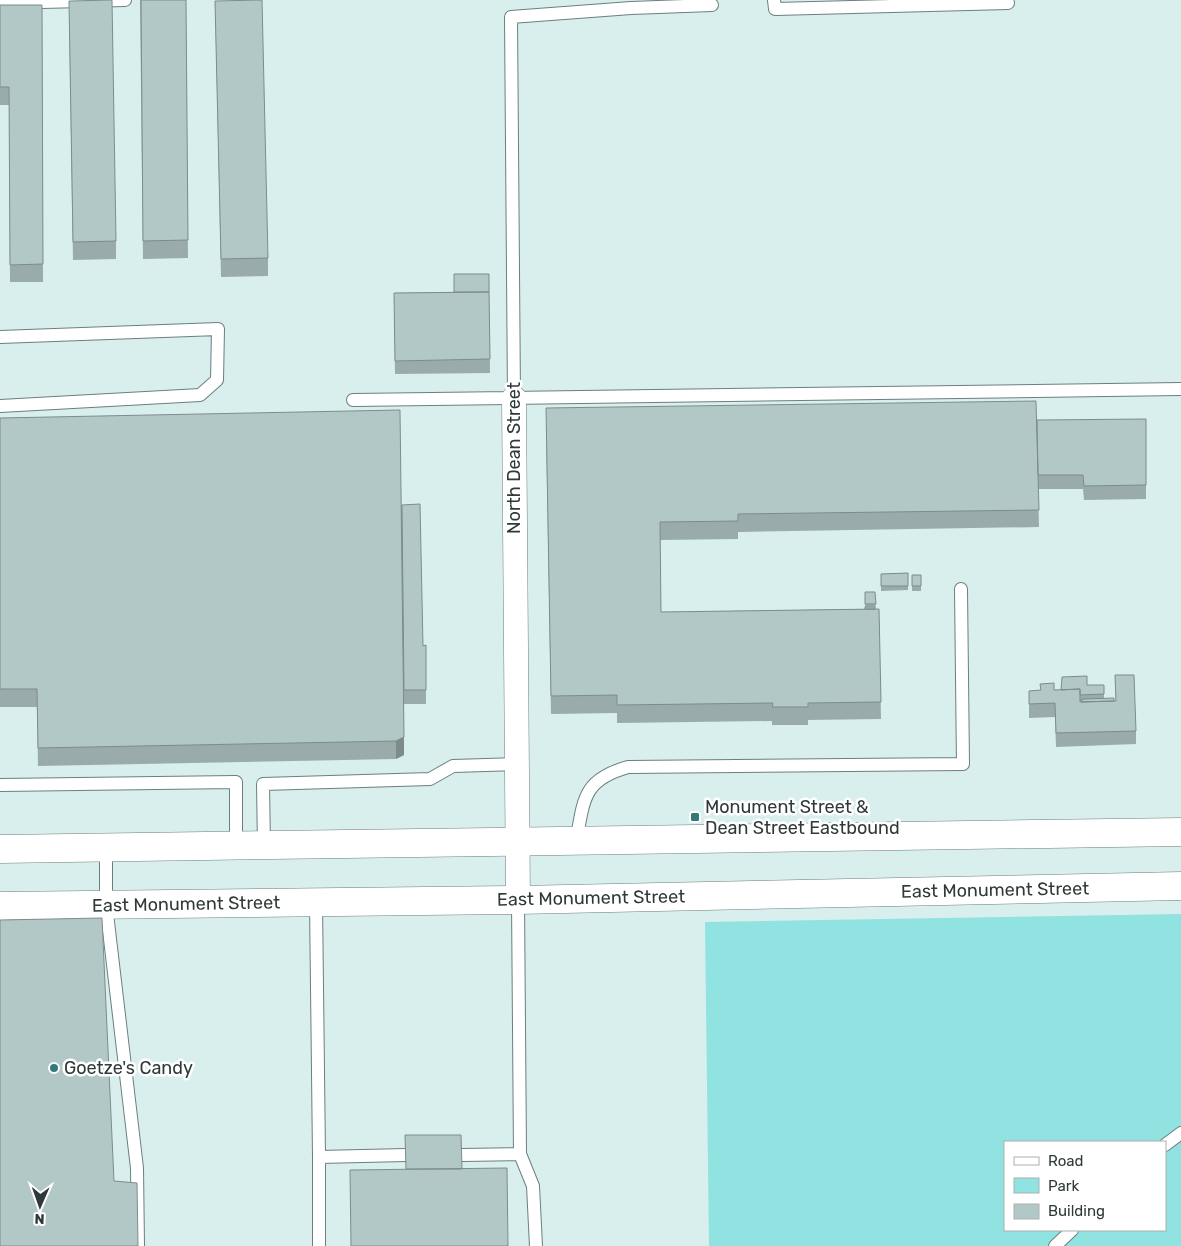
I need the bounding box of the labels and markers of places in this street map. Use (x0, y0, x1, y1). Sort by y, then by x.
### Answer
place label: Monument Street & Dean Street Eastbound (705, 796, 900, 839)
marker: Monument Street & Dean Street Eastbound (689, 811, 701, 823)
place label: Goetze's Candy (64, 1057, 193, 1079)
marker: Goetze's Candy (48, 1062, 60, 1074)

